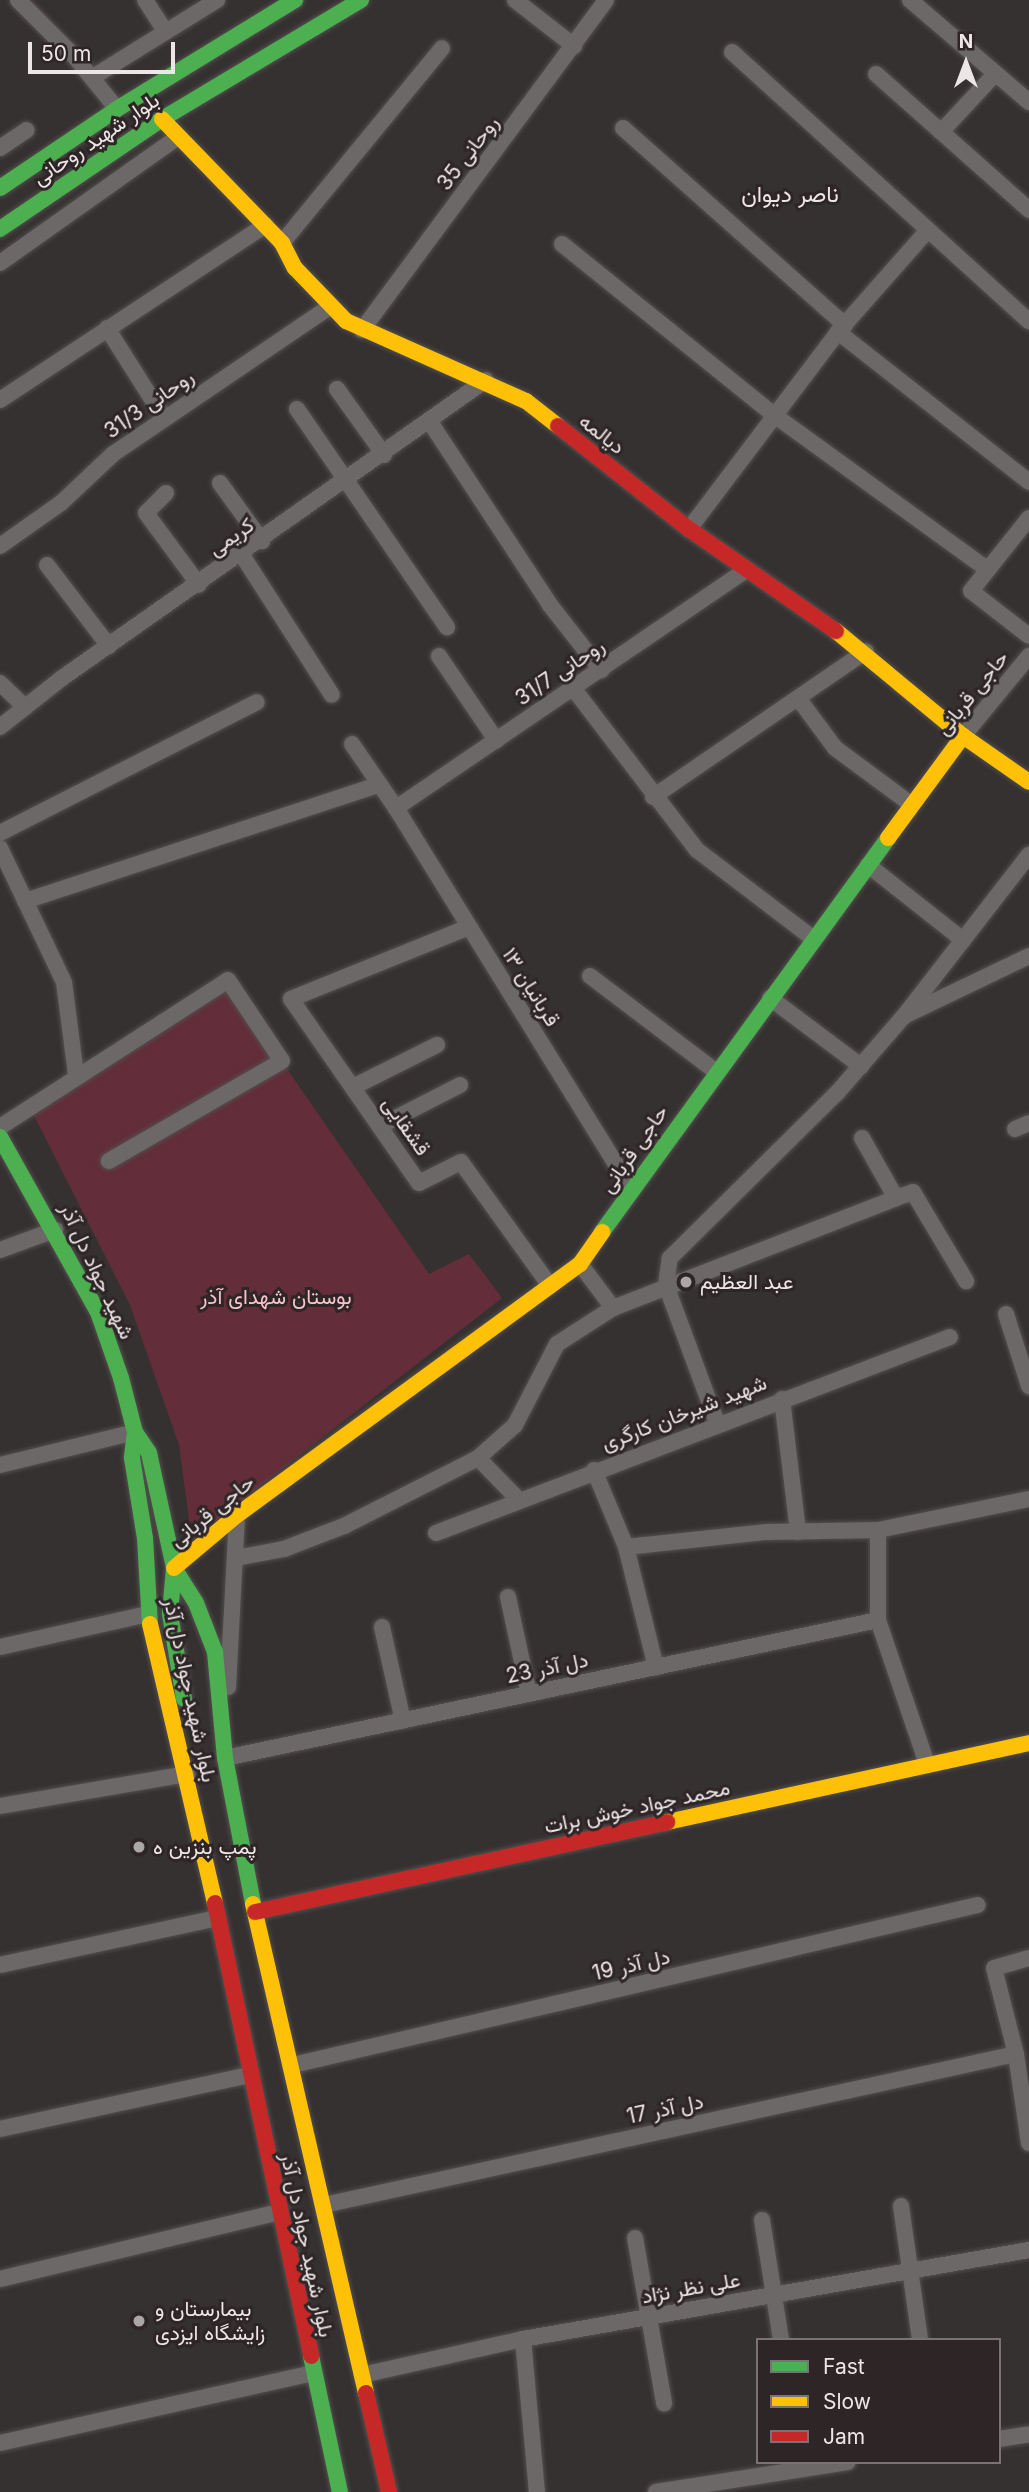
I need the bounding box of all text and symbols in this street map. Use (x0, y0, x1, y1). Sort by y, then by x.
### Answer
scale bar (32, 28, 178, 72)
north arrow (931, 28, 1001, 98)
text: N (959, 30, 973, 53)
text: 50 m (41, 41, 91, 66)
street label: بلوار شهید روحانی (28, 87, 164, 191)
street label: روحانی 35 (432, 111, 504, 195)
district label: ناصر دیوان (741, 180, 839, 208)
street label: روحانی 31/3 (99, 364, 199, 444)
street label: دیالمه (574, 408, 630, 460)
street label: کریمی (203, 512, 259, 562)
street label: روحانی 31/7 (511, 633, 609, 711)
street label: حاجی قربانی (930, 646, 1014, 740)
street label: ۱۳ قربانیان (497, 943, 565, 1031)
street label: قشقایی (377, 1092, 435, 1160)
street label: حاجی قربانی (595, 1100, 673, 1198)
street label: شهید جواد دل آذر (54, 1199, 140, 1343)
place label: عبد العظيم (700, 1269, 793, 1295)
marker: عبد العظيم (678, 1274, 694, 1290)
park label: بوستان شهدای آذر (200, 1284, 352, 1310)
street label: شهید شیرخان کارگری (598, 1370, 770, 1456)
street label: حاجی قربانی (165, 1469, 259, 1553)
street label: بلوار شهید جواد دل آذر (158, 1596, 222, 1784)
street label: دل آذر 23 (504, 1647, 590, 1689)
street label: محمد جواد خوش برات (542, 1775, 732, 1839)
place label: پمپ بنزین ه (153, 1834, 256, 1860)
marker: پمپ بنزین ه (131, 1839, 147, 1855)
street label: دل آذر 19 (590, 1944, 672, 1986)
street label: دل آذر 17 (624, 2089, 706, 2129)
street label: بلوار شهید جواد دل آذر (275, 2151, 339, 2339)
street label: علی نظر نژاد (640, 2267, 742, 2309)
place label: بیمارستان و زایشگاه ایزدی (155, 2296, 265, 2346)
marker: بیمارستان و زایشگاه ایزدی (129, 2311, 149, 2331)
legend (756, 2338, 1001, 2464)
text: Fast (823, 2354, 865, 2379)
text: Slow (823, 2389, 871, 2414)
text: Jam (823, 2424, 865, 2449)

